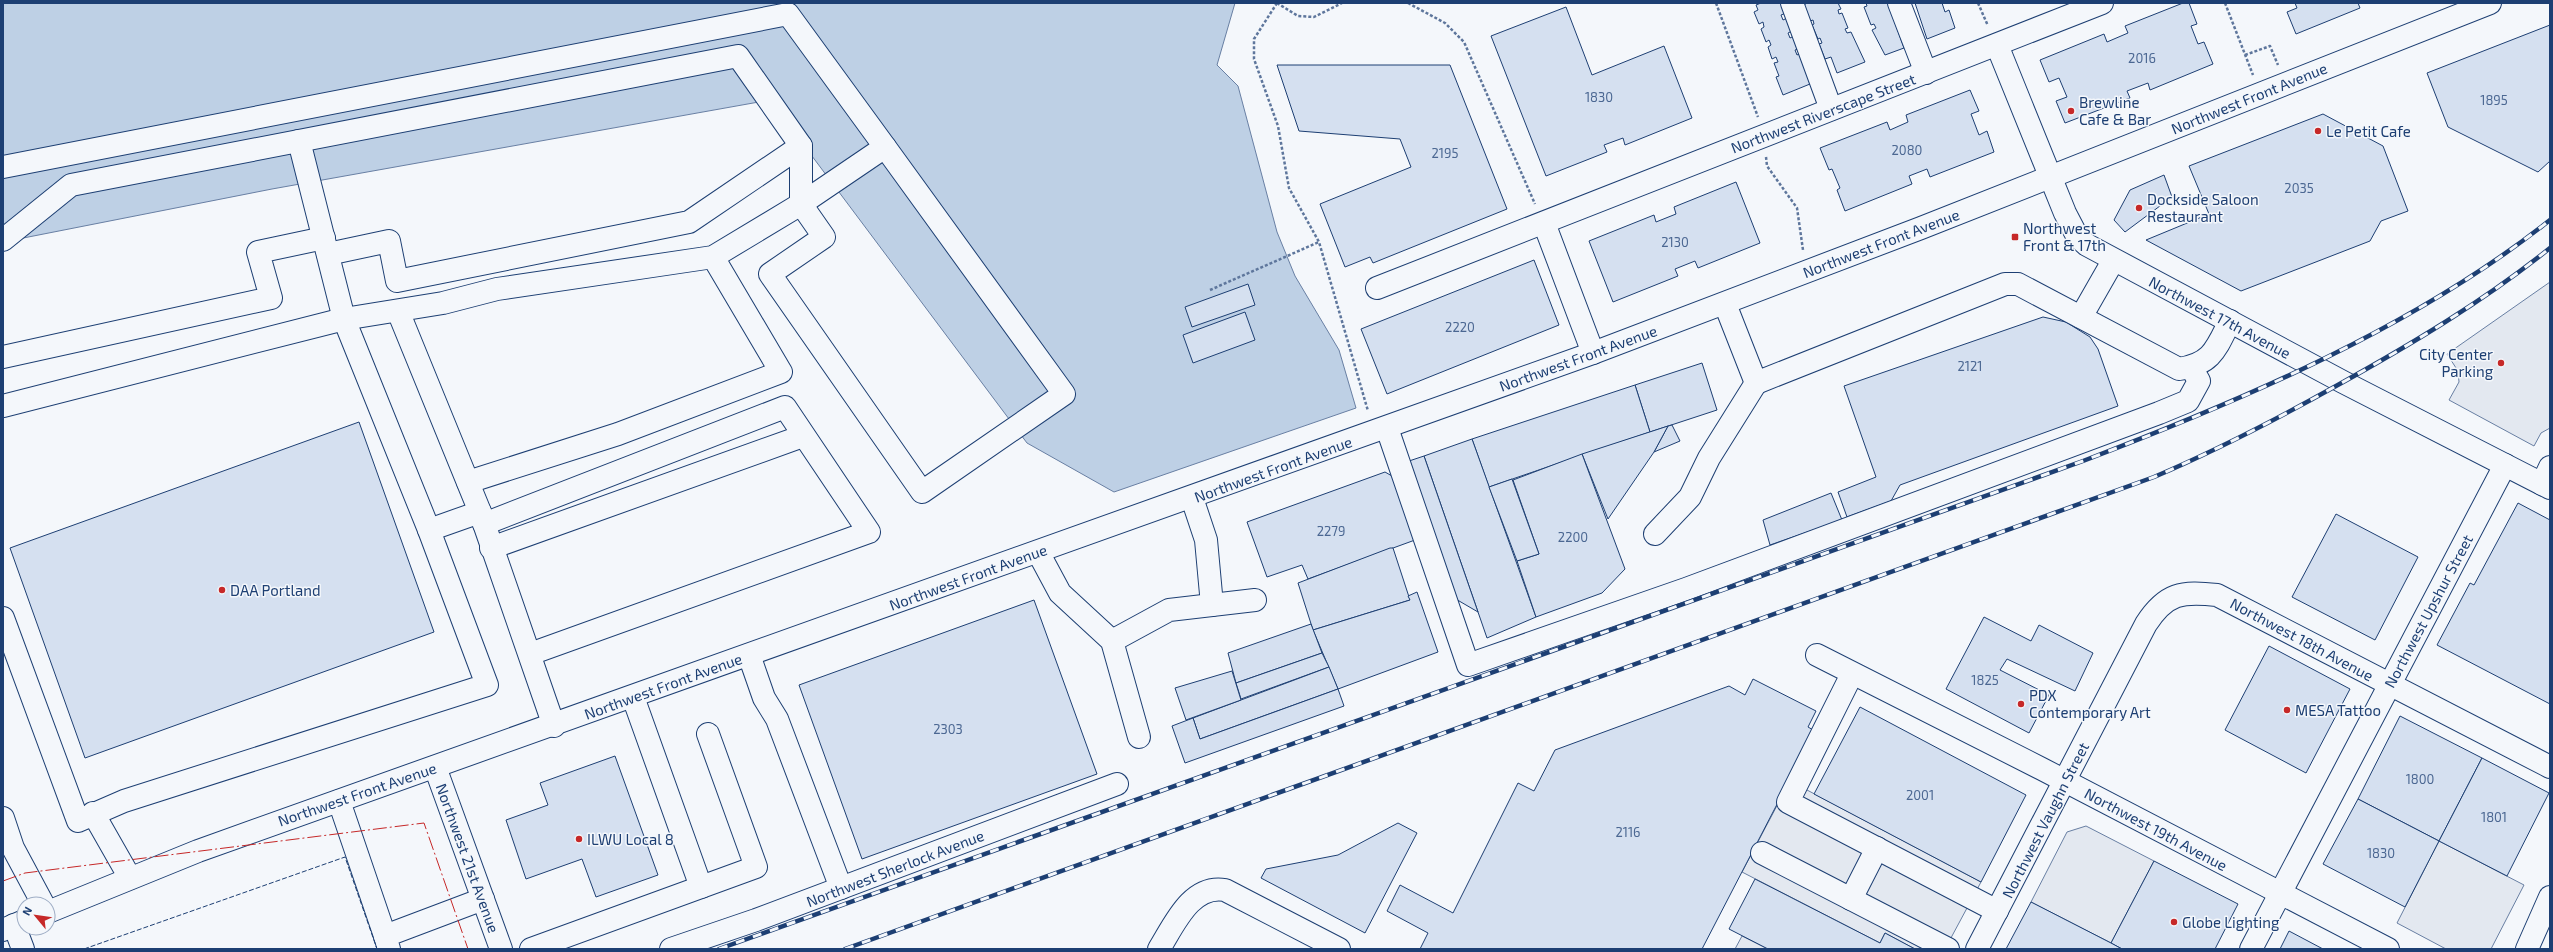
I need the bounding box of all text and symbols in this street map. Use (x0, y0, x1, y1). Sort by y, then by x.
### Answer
house number: 2016 (2128, 50, 2156, 66)
street label: Northwest Front Avenue (2168, 58, 2330, 138)
street label: Northwest Riverscape Street (1728, 69, 1918, 157)
house number: 1830 (1585, 89, 1613, 105)
house number: 1895 (2480, 92, 2508, 108)
place label: Brewline Cafe & Bar (2079, 93, 2151, 128)
marker: Brewline Cafe & Bar (2066, 106, 2076, 116)
place label: Le Petit Cafe (2326, 122, 2411, 140)
marker: Le Petit Cafe (2313, 126, 2323, 136)
house number: 2080 (1892, 142, 1922, 158)
house number: 2195 (1432, 145, 1458, 161)
house number: 2035 (2284, 180, 2314, 196)
place label: Dockside Saloon Restaurant (2147, 190, 2259, 225)
marker: Dockside Saloon Restaurant (2134, 203, 2144, 213)
street label: Northwest Front Avenue (1800, 205, 1962, 281)
place label: Northwest Front & 17th (2023, 219, 2106, 254)
marker: Northwest Front & 17th (2010, 232, 2020, 242)
house number: 2130 (1661, 234, 1689, 250)
street label: Northwest 17th Avenue (2146, 272, 2294, 362)
house number: 2220 (1445, 319, 1475, 335)
street label: Northwest Front Avenue (1497, 321, 1659, 395)
place label: City Center Parking (2419, 345, 2494, 380)
house number: 2121 (1958, 358, 1982, 374)
marker: City Center Parking (2496, 358, 2506, 368)
street label: Northwest Front Avenue (1192, 432, 1354, 506)
house number: 2279 (1317, 523, 1345, 539)
house number: 2200 (1558, 529, 1588, 545)
street label: Northwest Upshur Street (2380, 531, 2476, 691)
street label: Northwest Front Avenue (887, 540, 1049, 614)
place label: DAA Portland (230, 581, 321, 599)
marker: DAA Portland (217, 585, 227, 595)
street label: Northwest 18th Avenue (2227, 594, 2377, 684)
street label: Northwest Front Avenue (582, 649, 744, 723)
house number: 1825 (1971, 672, 1999, 688)
place label: PDX Contemporary Art (2029, 686, 2151, 721)
marker: PDX Contemporary Art (2016, 699, 2026, 709)
place label: MESA Tattoo (2295, 701, 2381, 719)
marker: MESA Tattoo (2282, 705, 2292, 715)
house number: 2303 (933, 721, 963, 737)
street label: Northwest Vaughn Street (1998, 739, 2092, 901)
street label: Northwest Front Avenue (275, 758, 439, 830)
house number: 1800 (2406, 771, 2434, 787)
street label: Northwest 21st Avenue (433, 781, 503, 935)
street label: Northwest 19th Avenue (2082, 784, 2230, 874)
house number: 2001 (1906, 787, 1934, 803)
house number: 1801 (2481, 809, 2507, 825)
house number: 2116 (1615, 824, 1641, 840)
street label: Northwest Sherlock Avenue (804, 826, 986, 910)
place label: ILWU Local 8 (587, 830, 674, 848)
marker: ILWU Local 8 (574, 834, 584, 844)
house number: 1830 (2367, 845, 2395, 861)
north arrow (16, 896, 56, 936)
text: N (19, 904, 34, 918)
place label: Globe Lighting (2182, 913, 2280, 931)
marker: Globe Lighting (2169, 917, 2179, 927)

